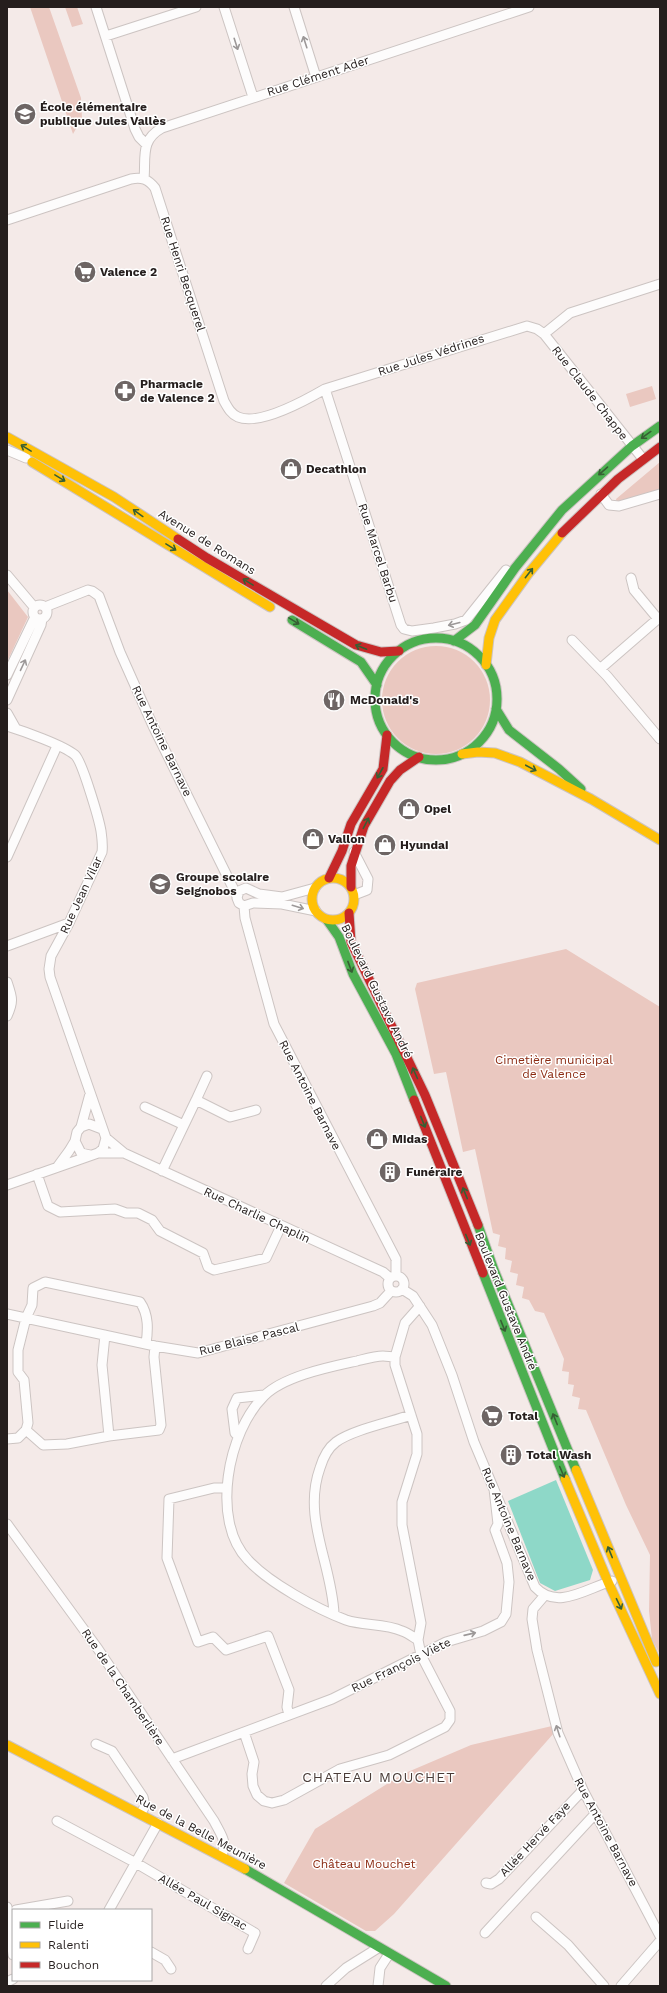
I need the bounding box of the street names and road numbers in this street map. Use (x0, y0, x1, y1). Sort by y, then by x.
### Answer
street label: Rue Clément Ader (265, 53, 371, 99)
street label: Rue Henri Becquerel (158, 215, 208, 334)
street label: Rue Jules Védrines (376, 331, 486, 379)
street label: Rue Claude Chappe (549, 343, 631, 443)
street label: Rue Marcel Barbu (355, 502, 401, 604)
street label: Avenue de Romans (156, 506, 258, 578)
street label: Rue Antoine Barnave (129, 683, 195, 799)
street label: Rue Jean Vilar (57, 854, 105, 936)
street label: Boulevard Gustave André (338, 922, 416, 1060)
street label: Rue Antoine Barnave (276, 1038, 344, 1152)
street label: Rue Charlie Chaplin (202, 1184, 312, 1246)
street label: Boulevard Gustave André (472, 1230, 540, 1372)
street label: Rue Blaise Pascal (197, 1320, 301, 1358)
street label: Rue Antoine Barnave (479, 1465, 539, 1583)
street label: Rue de la Chamberlière (79, 1626, 167, 1748)
street label: Rue François Viète (349, 1635, 453, 1695)
street label: Rue Antoine Barnave (571, 1775, 641, 1889)
street label: Rue de la Belle Meunière (133, 1792, 269, 1872)
street label: Allée Hervé Faye (497, 1799, 573, 1879)
street label: Allée Paul Signac (156, 1871, 250, 1933)

